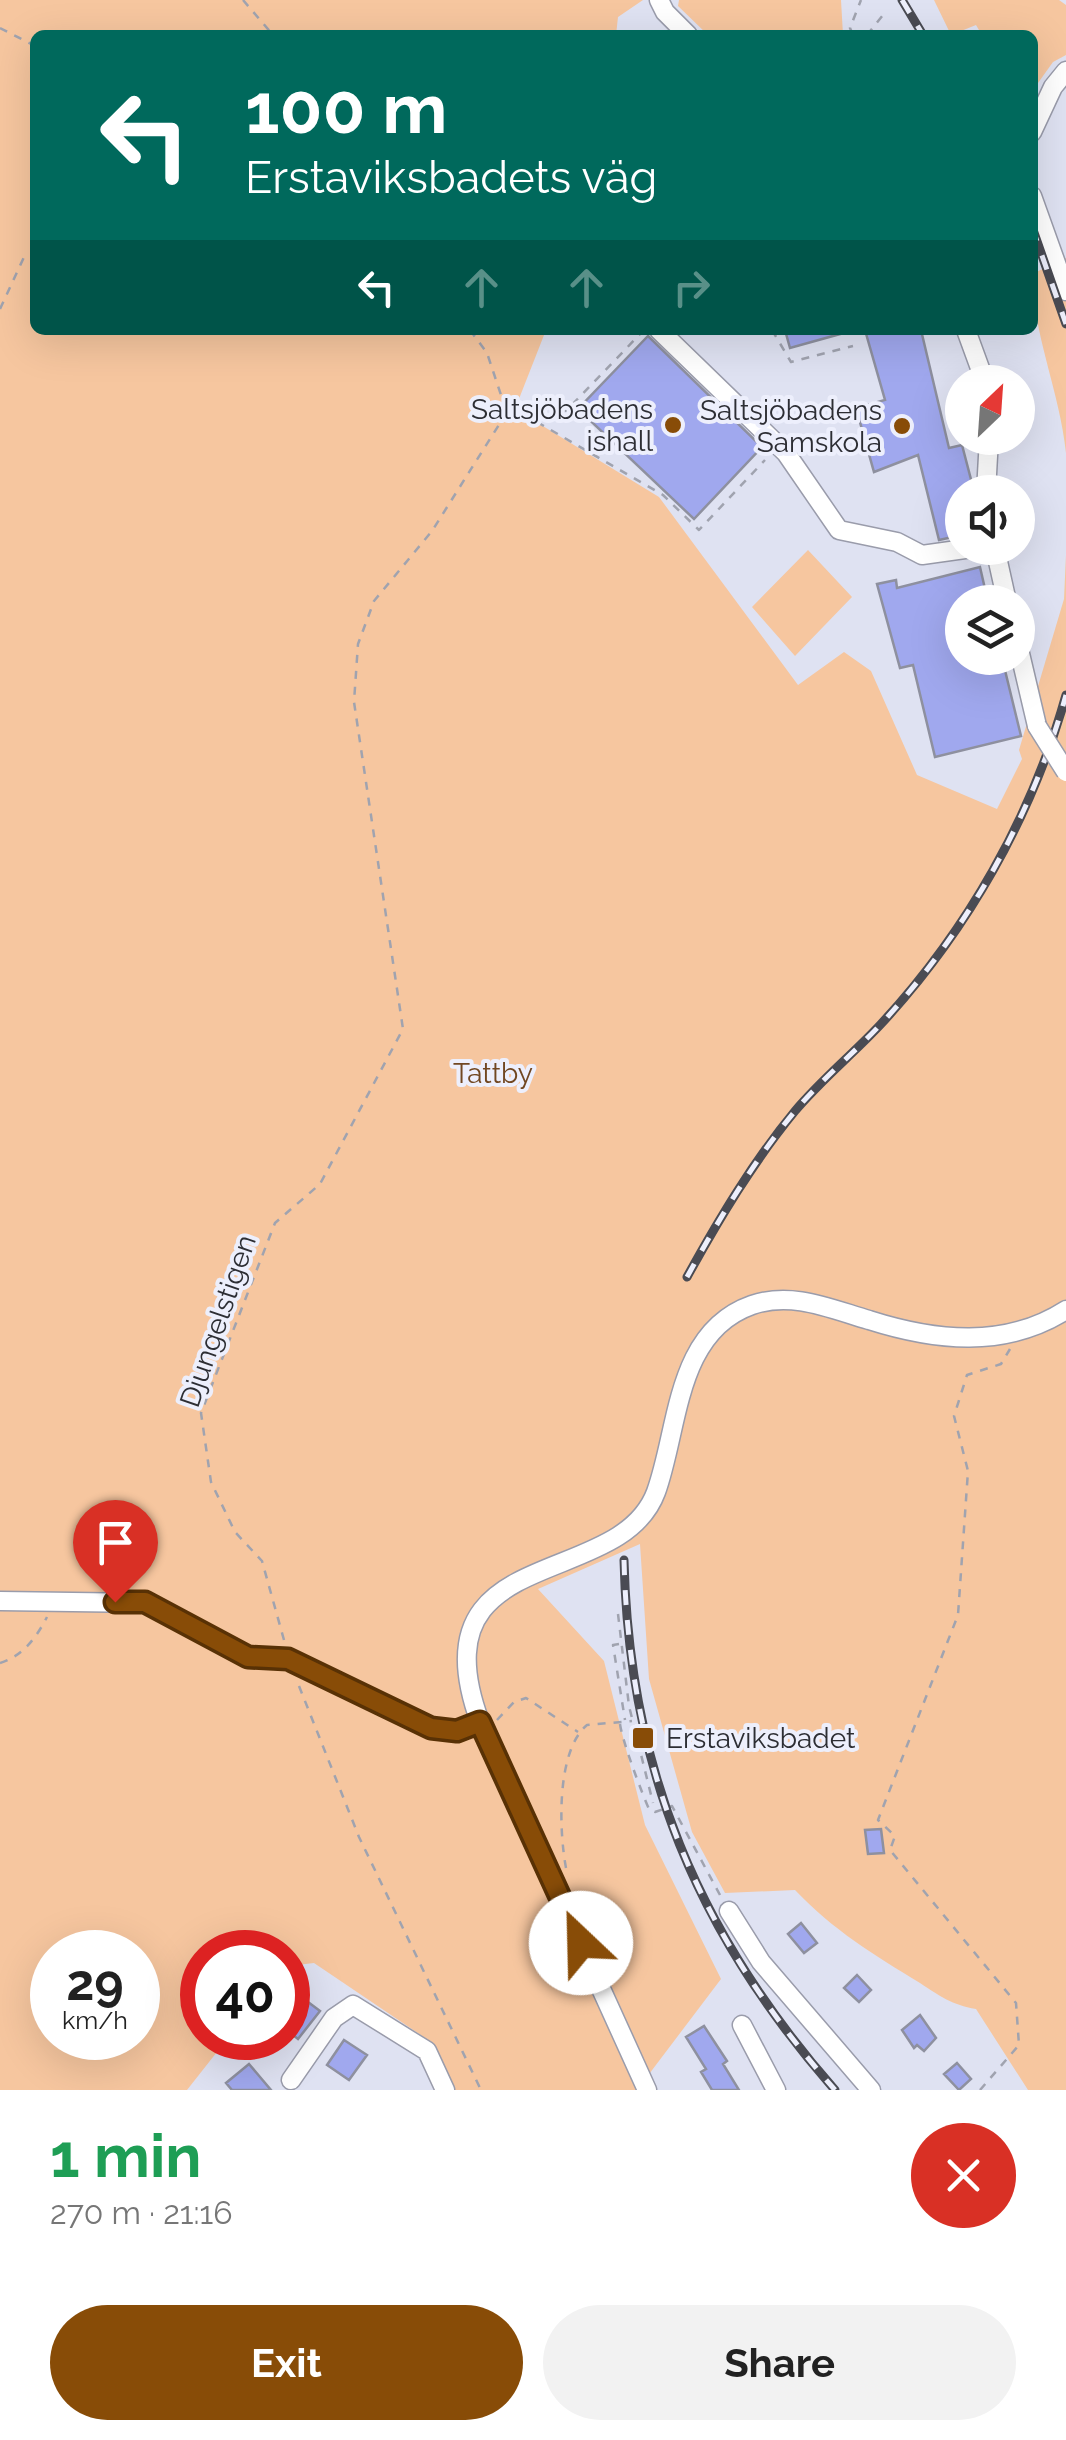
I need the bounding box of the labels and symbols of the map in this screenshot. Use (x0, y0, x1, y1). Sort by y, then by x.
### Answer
north arrow (945, 365, 1035, 455)
place label: Saltsjöbadens ishall (471, 393, 653, 458)
place label: Saltsjöbadens Samskola (700, 394, 882, 459)
marker: Saltsjöbadens ishall (662, 414, 684, 436)
marker: Saltsjöbadens Samskola (891, 415, 913, 437)
park label: Tattby (453, 1057, 533, 1090)
street label: Djungelstigen (173, 1231, 263, 1411)
pin (73, 1500, 158, 1603)
place label: Erstaviksbadet (666, 1722, 856, 1755)
marker: Erstaviksbadet (630, 1725, 656, 1751)
position arrow (529, 1891, 633, 1995)
speed limit sign: 40 (180, 1930, 310, 2060)

